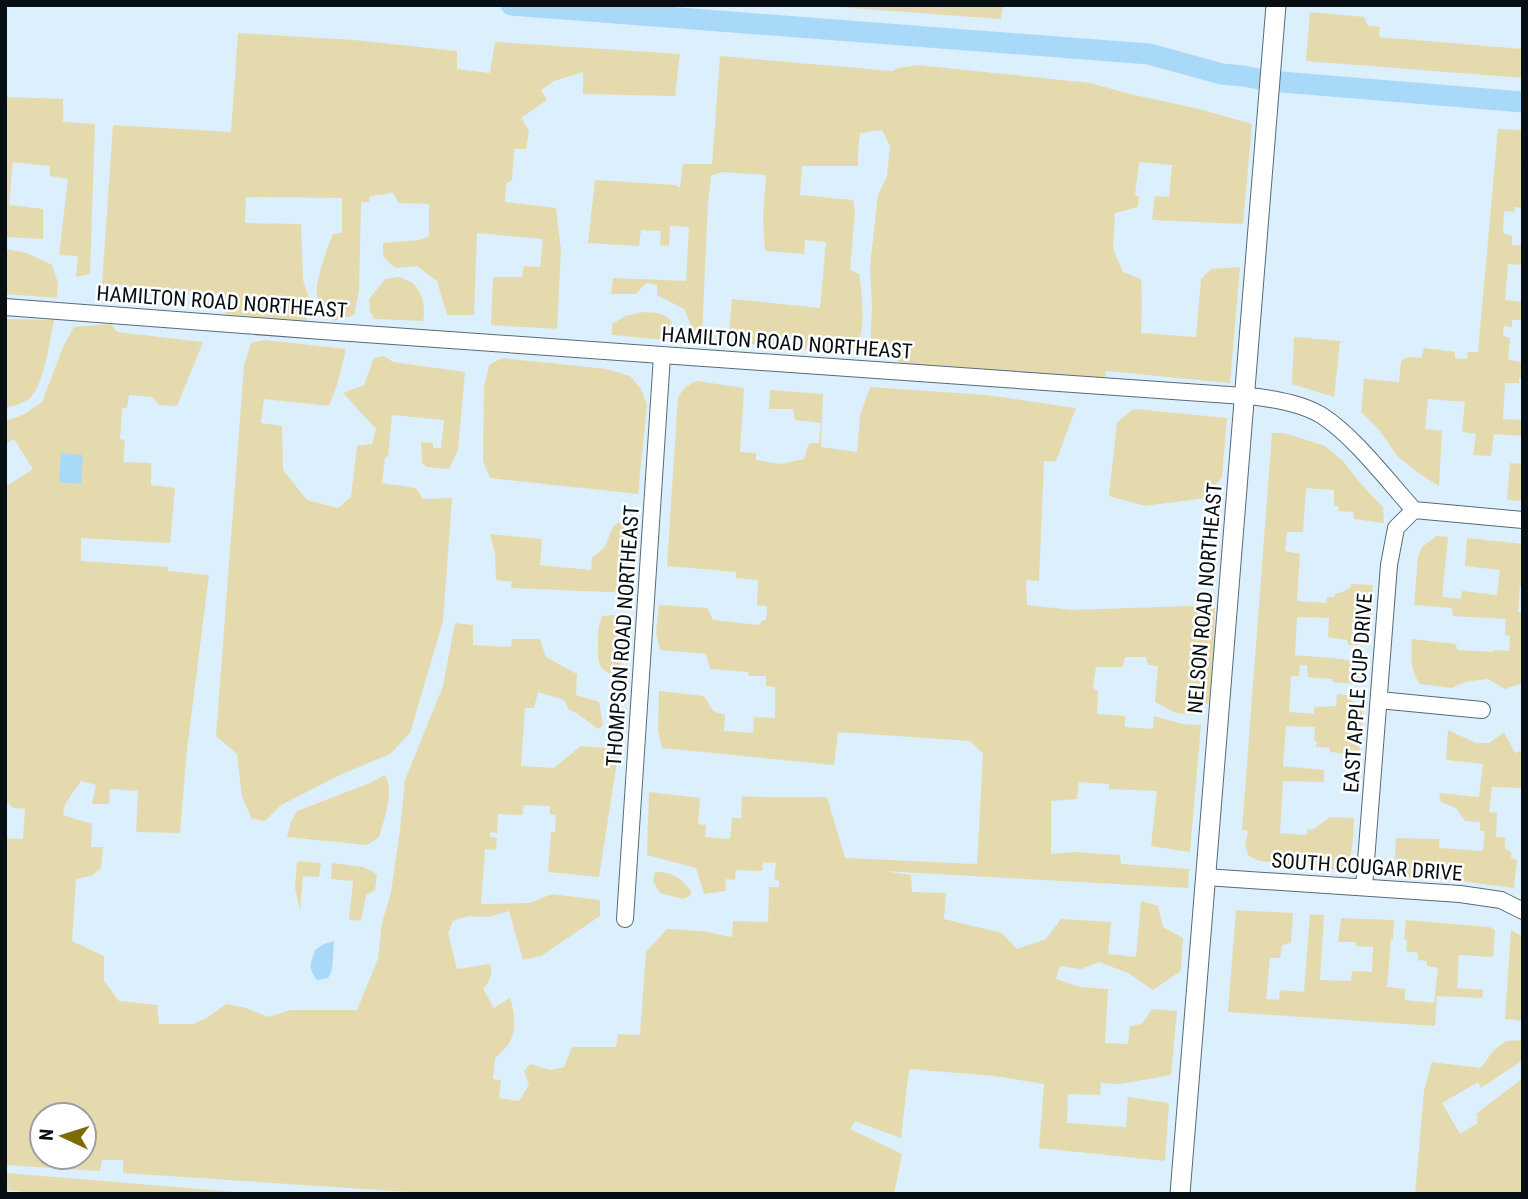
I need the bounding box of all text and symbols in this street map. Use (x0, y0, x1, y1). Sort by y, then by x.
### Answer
street label: HAMILTON ROAD NORTHEAST (96, 281, 348, 323)
street label: HAMILTON ROAD NORTHEAST (661, 322, 913, 364)
street label: NELSON ROAD NORTHEAST (1183, 482, 1227, 714)
street label: THOMPSON ROAD NORTHEAST (602, 504, 644, 768)
street label: EAST APPLE CUP DRIVE (1339, 592, 1377, 794)
street label: SOUTH COUGAR DRIVE (1271, 848, 1463, 886)
north arrow (28, 1101, 98, 1171)
text: N (35, 1128, 58, 1141)

